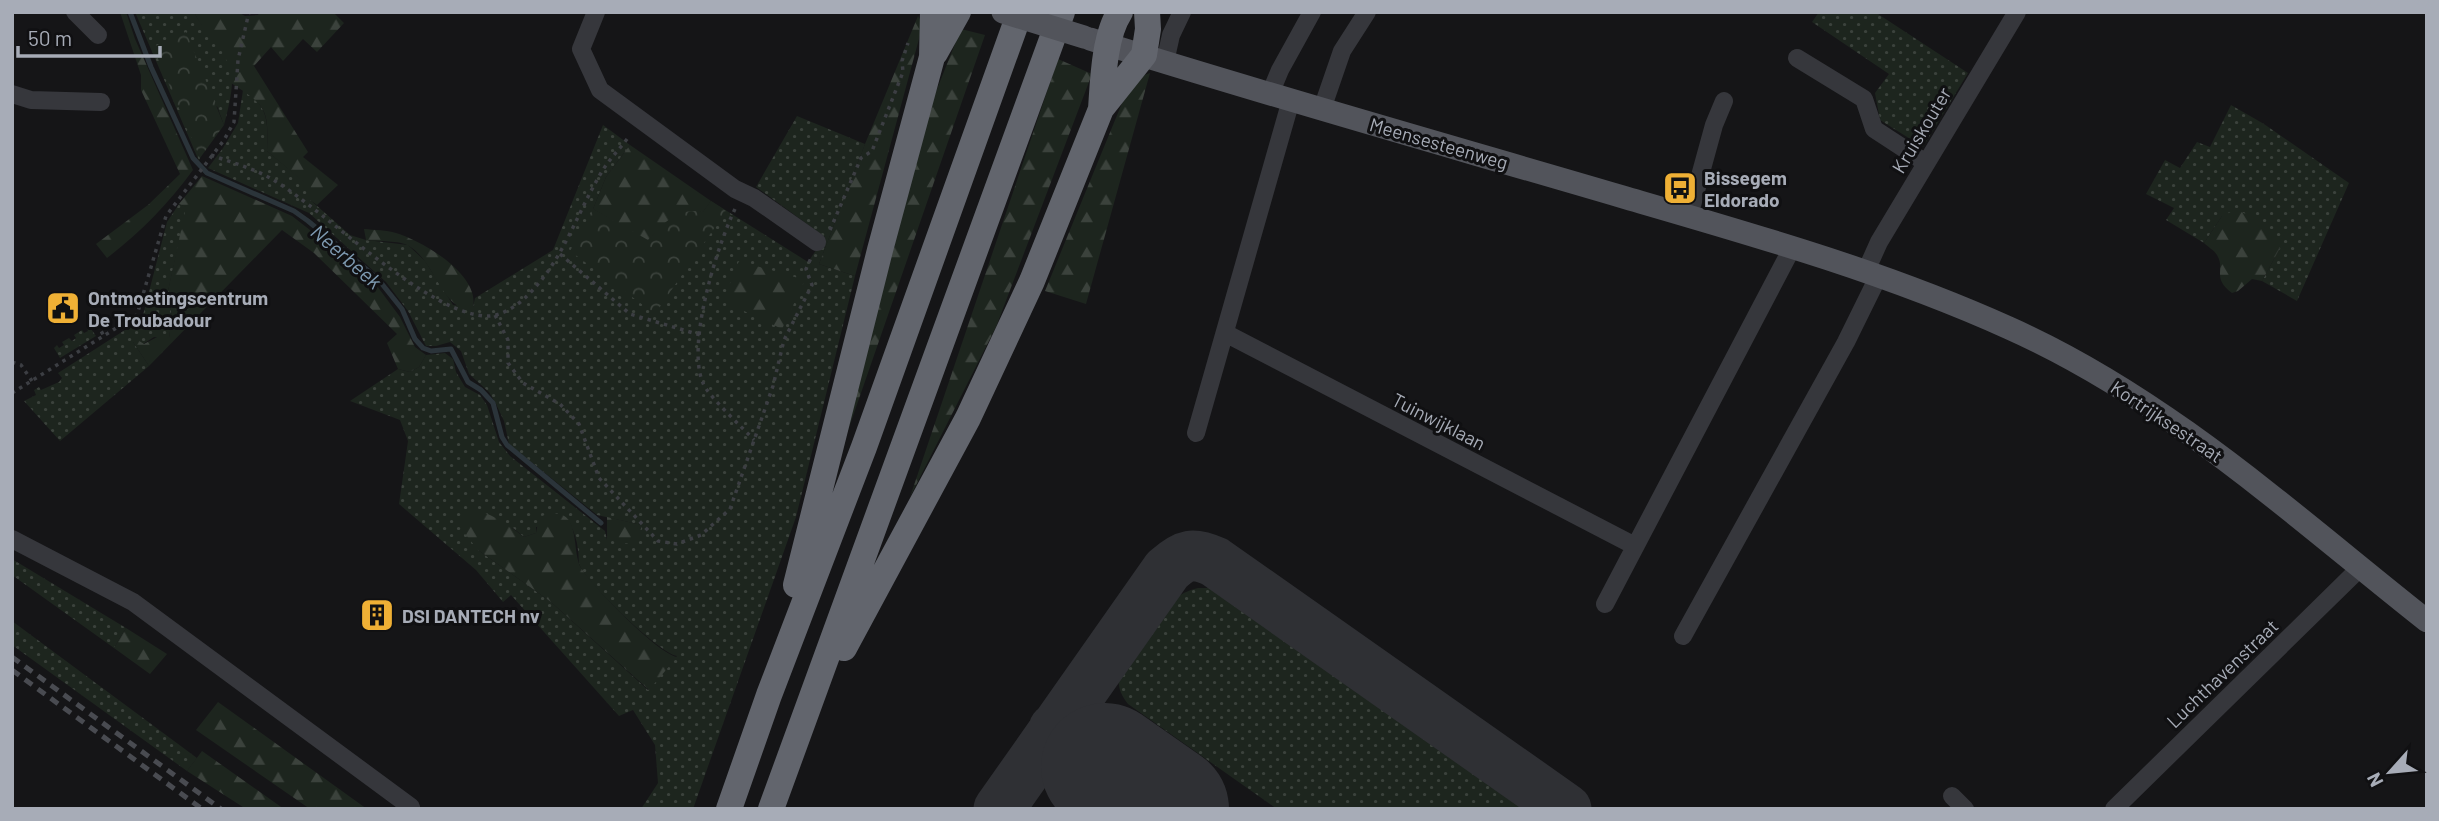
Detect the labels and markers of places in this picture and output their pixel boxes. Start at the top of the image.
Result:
place label: Bissegem Eldorado [1704,166,1787,211]
bus stop icon: Bissegem Eldorado [1661,169,1699,207]
place label: Ontmoetingscentrum De Troubadour [88,286,268,331]
public building icon: Ontmoetingscentrum De Troubadour [44,289,82,327]
building icon: DSI DANTECH nv [358,596,396,634]
place label: DSI DANTECH nv [402,604,540,627]

